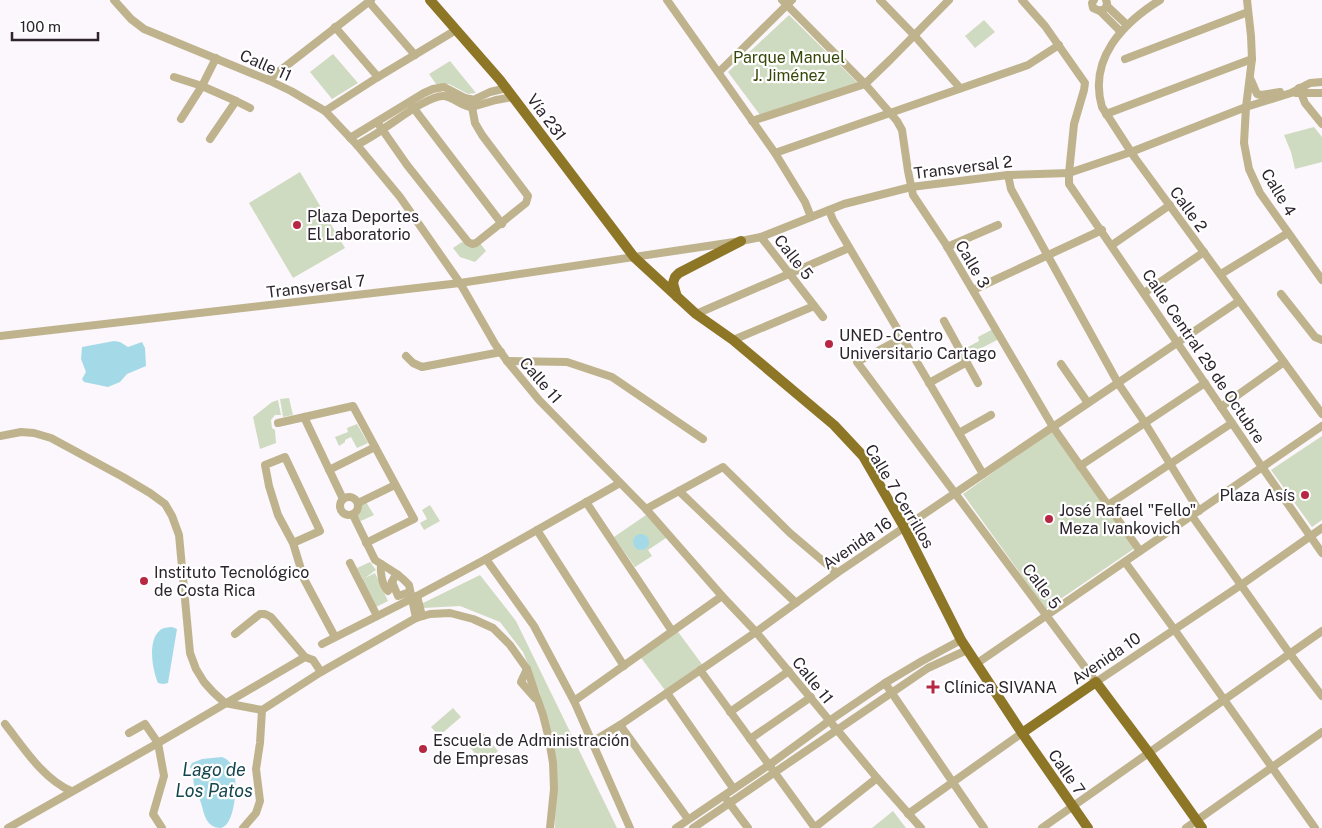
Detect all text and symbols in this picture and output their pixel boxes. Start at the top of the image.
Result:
scale bar [12,10,99,42]
text: 100 m [20,18,61,35]
street label: Calle 11 [237,46,295,85]
park label: Parque Manuel J. Jiménez [733,48,845,85]
street label: Vía 231 [523,90,570,144]
street label: Transversal 2 [913,152,1014,183]
street label: Calle 4 [1257,165,1300,219]
street label: Calle 2 [1166,183,1211,236]
place label: Plaza Deportes El Laboratorio [307,207,419,244]
marker: Plaza Deportes El Laboratorio [291,219,303,231]
street label: Calle 5 [770,231,817,284]
street label: Calle 3 [951,237,994,291]
street label: Calle Central 29 de Octubre [1138,265,1269,447]
street label: Transversal 7 [266,271,367,302]
place label: UNED - Centro Universitario Cartago [839,326,996,363]
marker: UNED - Centro Universitario Cartago [823,338,835,350]
street label: Calle 11 [516,353,566,407]
street label: Calle 7 Cerrillos [861,441,938,552]
place label: Plaza Asís [1220,486,1295,505]
marker: Plaza Asís [1299,489,1311,501]
place label: José Rafael "Fello" Meza Ivankovich [1059,501,1196,538]
street label: Avenida 16 [819,513,896,573]
marker: José Rafael "Fello" Meza Ivankovich [1043,513,1055,525]
street label: Calle 5 [1018,560,1065,613]
place label: Instituto Tecnológico de Costa Rica [154,563,309,600]
marker: Instituto Tecnológico de Costa Rica [138,575,150,587]
street label: Avenida 10 [1068,628,1145,688]
street label: Calle 11 [788,653,837,708]
place label: Clínica SIVANA [944,678,1057,697]
marker: Clínica SIVANA [926,680,940,694]
place label: Escuela de Administración de Empresas [433,731,629,768]
marker: Escuela de Administración de Empresas [417,743,429,755]
street label: Calle 7 [1044,746,1089,799]
water label: Lago de Los Patos [175,759,253,801]

